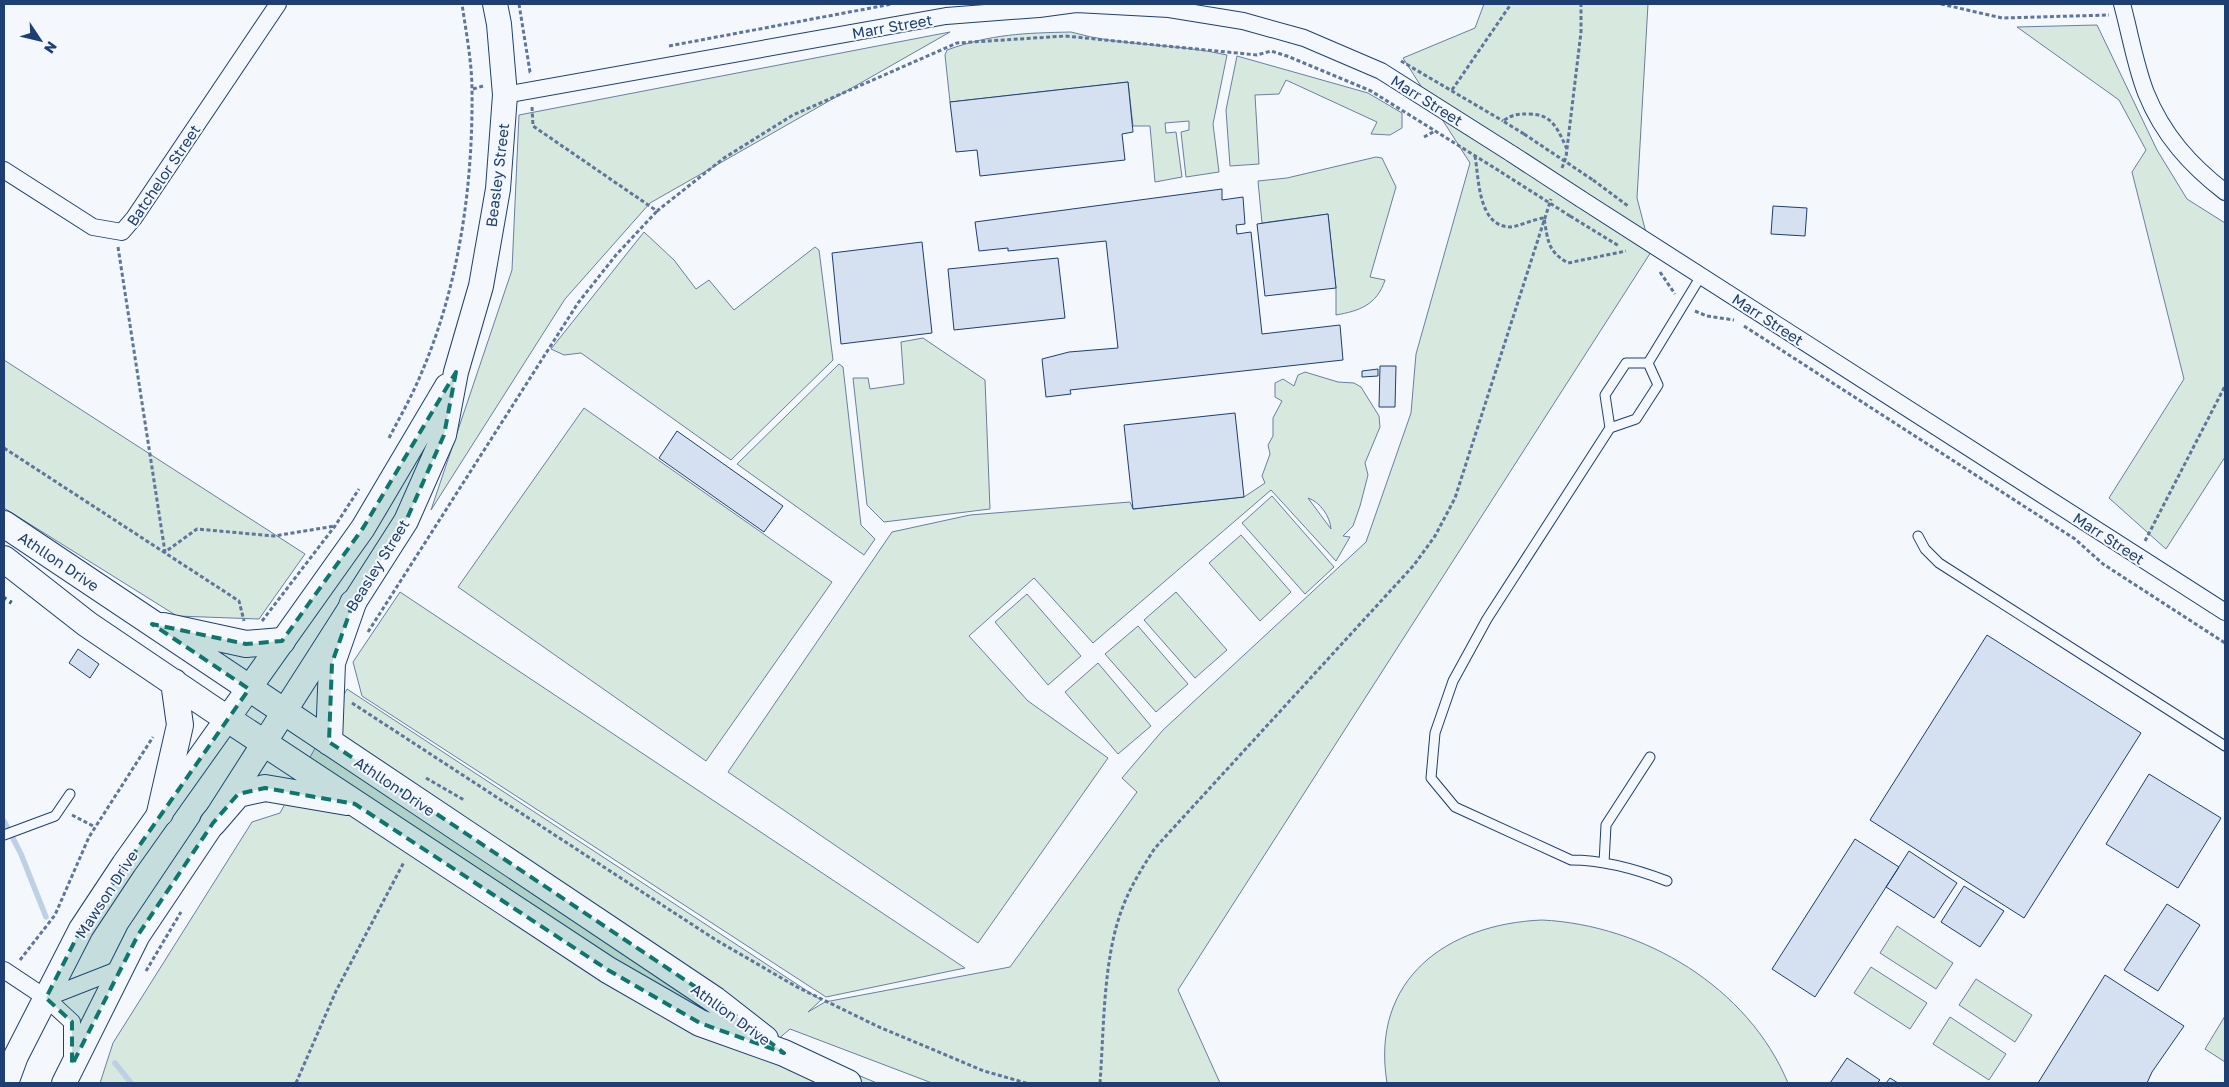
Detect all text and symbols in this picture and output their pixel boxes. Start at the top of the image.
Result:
street label: Marr Street [850,10,934,42]
north arrow [15,15,65,65]
text: N [41,39,61,57]
street label: Marr Street [1388,71,1466,129]
street label: Batchelor Street [123,121,203,229]
street label: Beasley Street [482,122,512,228]
street label: Marr Street [1729,289,1807,349]
street label: Marr Street [2070,508,2148,568]
street label: Beasley Street [342,516,412,614]
street label: Athllon Drive [15,527,103,595]
street label: Athllon Drive [351,752,439,820]
street label: Mawson Drive [71,847,141,941]
street label: Athllon Drive [688,979,774,1049]

